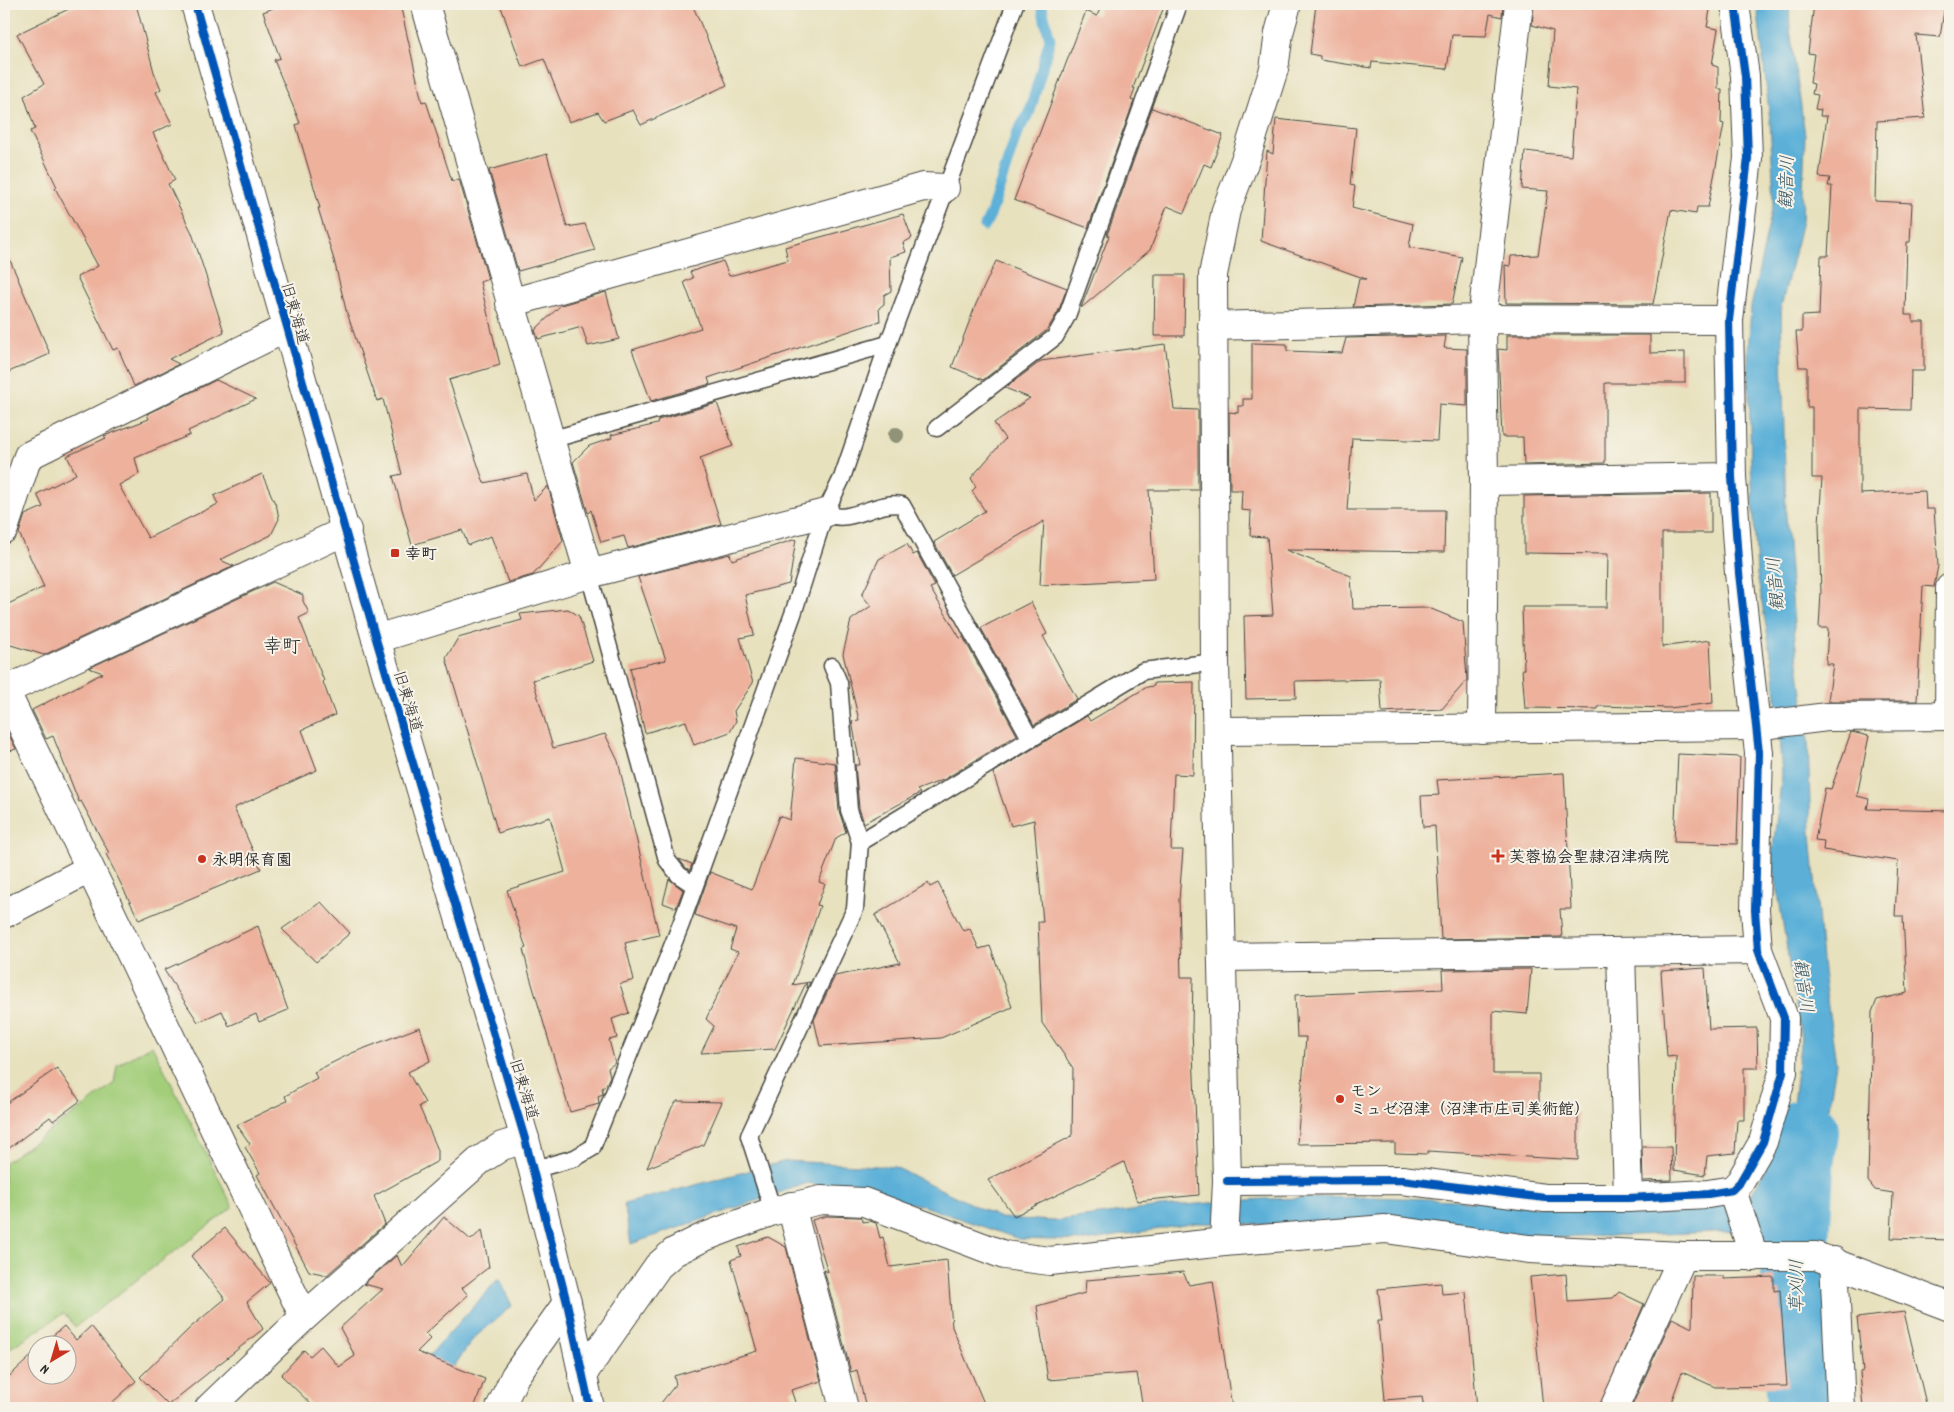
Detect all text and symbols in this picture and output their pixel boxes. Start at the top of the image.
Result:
water label: 観音川 [1775,155,1802,210]
street label: 旧東海道 [274,280,313,348]
place label: 幸町 [405,544,437,567]
marker: 幸町 [389,547,401,559]
water label: 観音川 [1763,556,1792,612]
district label: 幸町 [263,635,301,662]
street label: 旧東海道 [386,668,427,736]
place label: 芙蓉協会聖隷沼津病院 [1509,847,1669,870]
marker: 芙蓉協会聖隷沼津病院 [1491,849,1505,863]
place label: 永明保育園 [212,850,292,873]
marker: 永明保育園 [196,853,208,865]
water label: 観音川 [1785,958,1818,1015]
street label: 旧東海道 [502,1056,543,1124]
place label: モン ミュゼ沼津（沼津市庄司美術館） [1350,1081,1590,1122]
marker: モン ミュゼ沼津（沼津市庄司美術館） [1334,1093,1346,1105]
water label: 草刈川 [1786,1259,1811,1313]
north arrow [28,1334,78,1384]
text: N [36,1359,54,1379]

